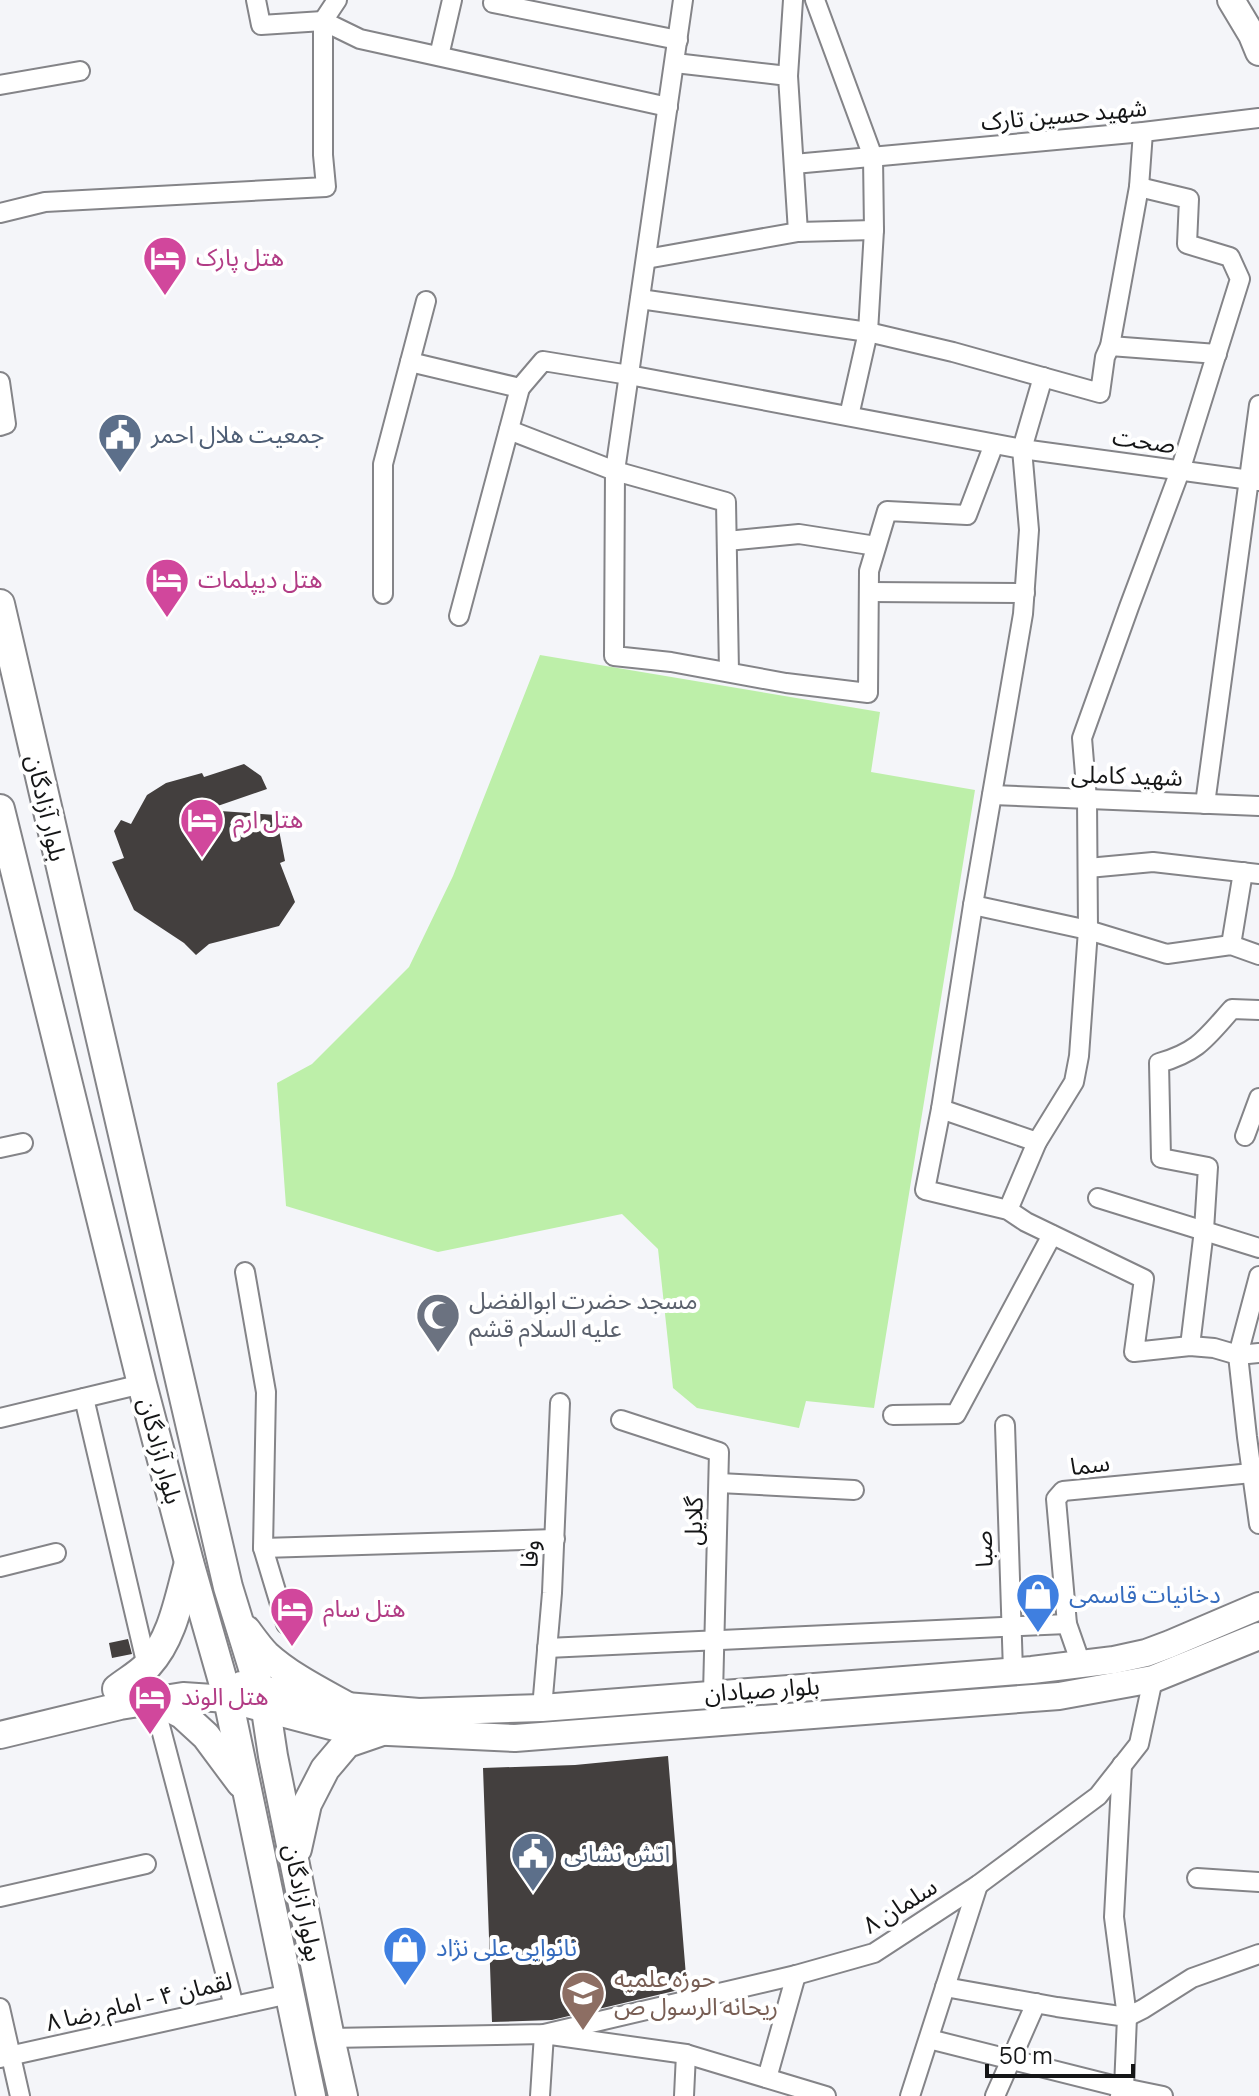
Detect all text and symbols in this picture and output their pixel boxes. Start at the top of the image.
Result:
street label: شهید حسین تارک [980,90,1148,137]
hotel icon: هتل پارک [141,234,189,297]
place label: هتل پارک [196,240,284,273]
public building icon: جمعیت هلال احمر [96,411,144,474]
place label: جمعیت هلال احمر [150,417,324,450]
street label: صحت [1111,419,1178,460]
hotel icon: هتل دیپلمات [143,556,191,619]
place label: هتل دیپلمات [198,562,323,595]
street label: بلوار آزادگان [19,751,76,864]
street label: شهید کاملی [1071,756,1184,793]
hotel icon: هتل ارم [178,796,226,859]
place label: هتل ارم [233,802,303,838]
place label: مسجد حضرت ابوالفضل علیه السلام قشم [469,1283,698,1347]
mosque icon: مسجد حضرت ابوالفضل علیه السلام قشم [414,1291,462,1354]
street label: بلوار آزادگان [131,1394,191,1507]
street label: سما [1068,1445,1112,1482]
street label: گلایل [675,1495,710,1546]
street label: صبا [965,1530,1000,1568]
street label: وفا [511,1539,546,1569]
shop icon: دخانیات قاسمی [1014,1571,1062,1634]
place label: دخانیات قاسمی [1069,1577,1221,1610]
hotel icon: هتل سام [268,1585,316,1648]
place label: هتل سام [323,1591,405,1627]
street label: بلوار صیادان [703,1668,821,1709]
hotel icon: هتل الوند [126,1673,174,1736]
place label: هتل الوند [181,1679,269,1712]
public building icon: اتش نشانى [509,1830,557,1893]
place label: اتش نشانى [564,1836,670,1869]
street label: بولوار آزادگان [277,1841,332,1964]
street label: سلمان ۸ [856,1869,943,1940]
shop icon: نانوایی علی نژاد [381,1924,429,1987]
place label: نانوایی علی نژاد [436,1930,577,1963]
place label: حوزه علمیه ریحانه الرسول ص [614,1961,778,2022]
street label: لقمان ۴ - امام رضا ۸ [42,1963,236,2041]
school or university icon: حوزه علمیه ریحانه الرسول ص [559,1969,607,2032]
scale bar [987,2028,1133,2078]
text: 50 m [999,2038,1053,2071]

